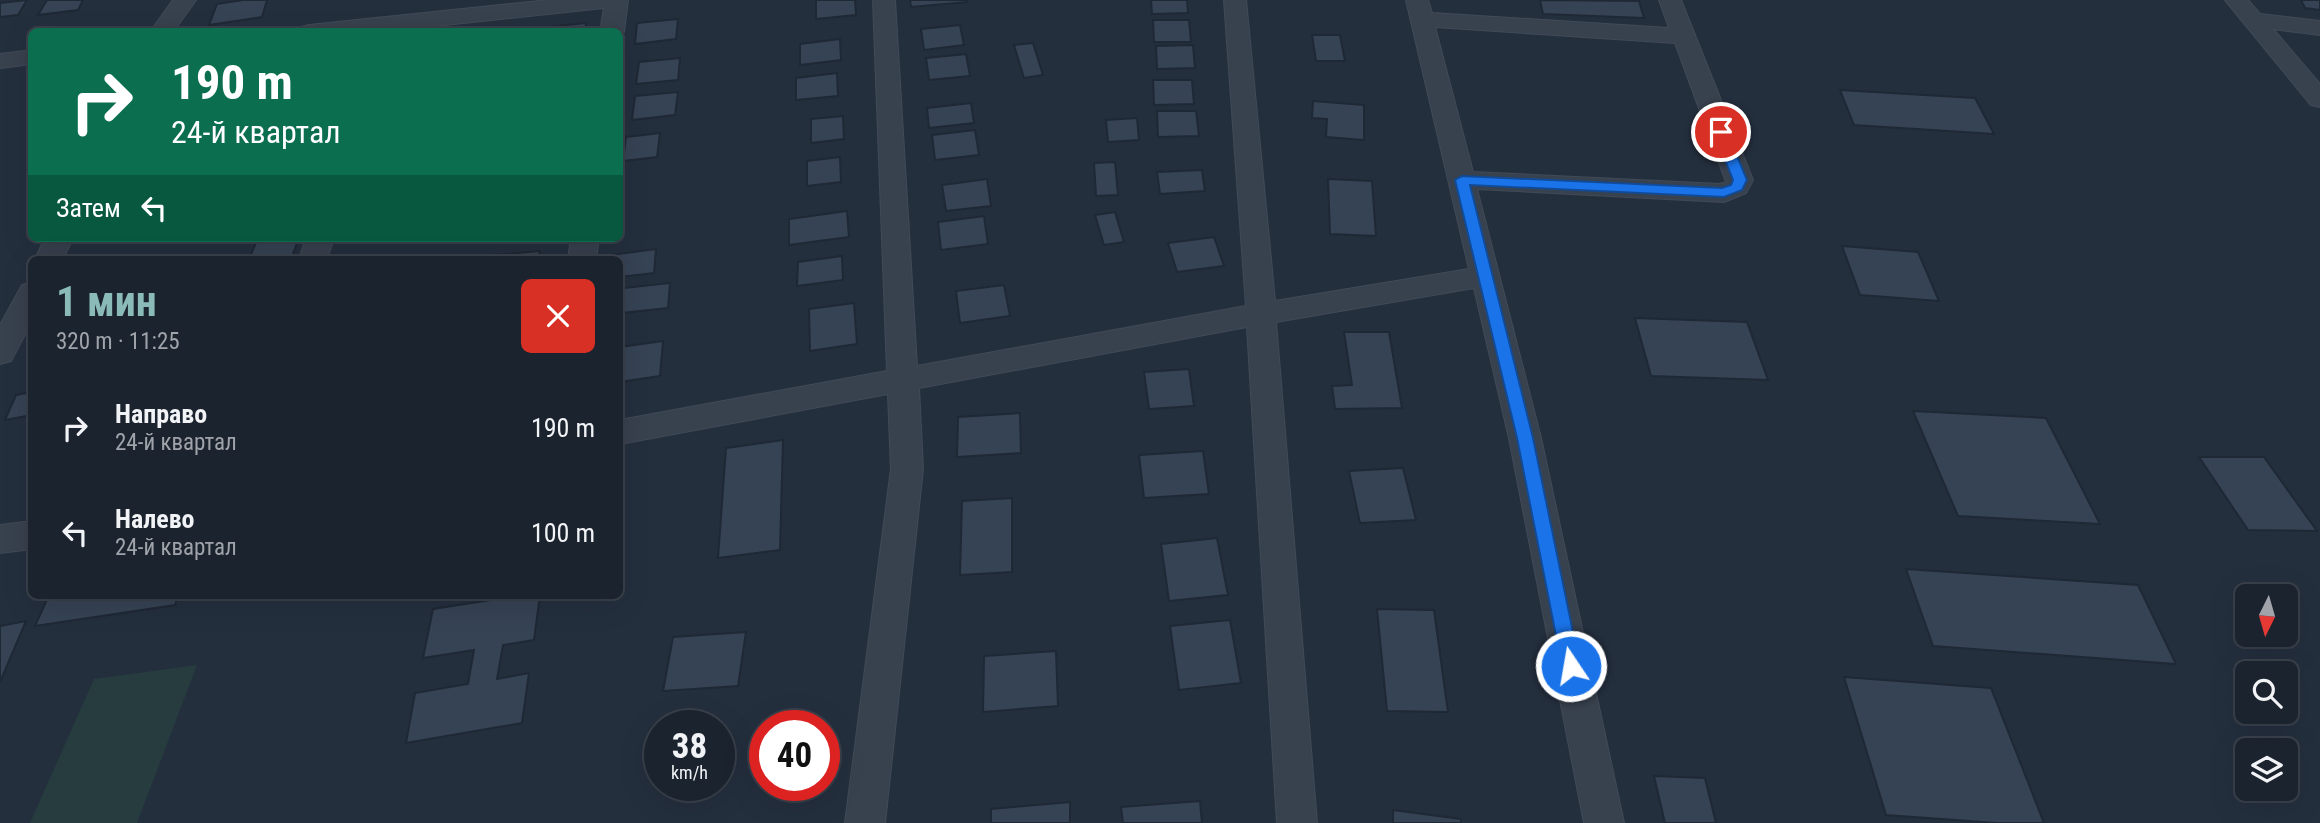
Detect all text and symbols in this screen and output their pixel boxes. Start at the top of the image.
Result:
text: 190 m [171,54,293,111]
icon: right [56,56,147,147]
pin [1691,102,1751,162]
text: 24-й квартал [171,113,341,151]
icon: arrive [1702,113,1740,151]
icon: left [135,189,173,227]
text: Затем [56,193,121,223]
text: 1 мин [56,277,157,326]
button: close [521,279,595,353]
text: 320 m · 11:25 [56,328,180,355]
text: Направо [115,399,207,429]
icon: right [56,409,94,447]
text: 190 m [531,413,595,443]
text: 24-й квартал [115,429,237,456]
text: Налево [115,504,195,534]
icon: left [56,514,94,552]
text: 100 m [531,518,595,548]
text: 24-й квартал [115,534,237,561]
north arrow [2235,584,2298,648]
map controls [2235,584,2298,801]
position arrow [1534,629,1608,703]
button: search [2235,661,2298,724]
speed limit sign: 40 [749,710,840,801]
text: 38 [672,726,707,767]
button: layers [2235,738,2298,801]
text: km/h [671,762,708,783]

